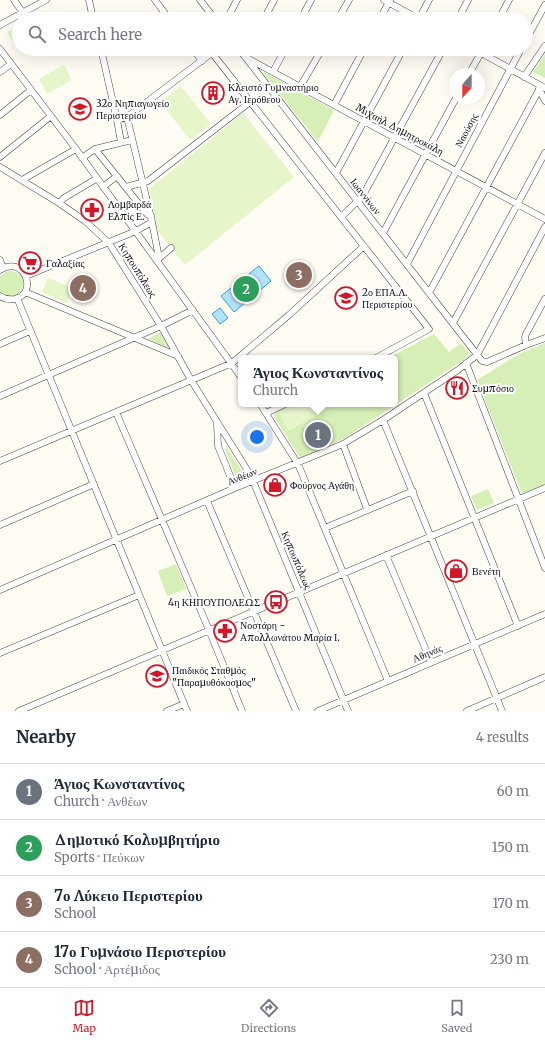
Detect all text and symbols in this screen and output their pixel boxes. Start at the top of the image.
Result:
search box [12,12,533,56]
icon: search [26,23,48,45]
text: Search here [58,25,142,44]
north arrow [449,68,485,104]
building icon: Κλειστό Γυμναστήριο Αγ. Ιερόθεου [200,80,226,106]
place label: Κλειστό Γυμναστήριο Αγ. Ιερόθεου [228,81,319,106]
school or university icon: 32ο Νηπιαγωγείο Περιστερίου [67,96,93,122]
place label: 32ο Νηπιαγωγείο Περιστερίου [96,97,169,122]
street label: Μιχαήλ Δημητροκάλη [354,101,446,158]
street label: Ναούσης [452,111,481,150]
street label: Ιωαννίνων [347,176,384,217]
pharmacy icon: Λομβαρδά Ελπίς Ε. [79,197,105,223]
place label: Λομβαρδά Ελπίς Ε. [107,198,152,223]
street label: Κηπουπόλεως [116,241,160,300]
supermarket icon: Γαλαξίας [17,250,43,276]
place label: Γαλαξίας [46,257,84,270]
pin: 3 [286,260,312,290]
pin: 4 [70,273,96,303]
pin: 2 [233,274,259,304]
school or university icon: 2ο ΕΠΑ.Λ. Περιστερίου [333,285,359,311]
place label: 2ο ΕΠΑ.Λ. Περιστερίου [362,286,412,311]
popup [238,355,398,407]
text: Άγιος Κωνσταντίνος [253,363,383,382]
restaurant icon: Συμπόσιο [444,375,470,401]
text: Church [253,382,298,399]
place label: Συμπόσιο [472,382,514,395]
pin: 1 [305,420,331,450]
your location [247,427,267,447]
street label: Ανθέων [225,464,259,488]
shop icon: Φούρνος Αγάθη [262,472,288,498]
place label: Φούρνος Αγάθη [290,479,354,492]
street label: Κηπουπόλεως [278,529,315,591]
shop icon: Βενέτη [443,558,469,584]
place label: Βενέτη [472,565,501,578]
bus stop icon: 4η ΚΗΠΟΥΠΟΛΕΩΣ [263,589,289,615]
place label: 4η ΚΗΠΟΥΠΟΛΕΩΣ [168,596,260,609]
pharmacy icon: Νοστάρη - Απολλωνάτου Μαρία Ι. [212,618,238,644]
place label: Νοστάρη - Απολλωνάτου Μαρία Ι. [240,619,340,644]
street label: Αθηνάς [410,641,444,665]
school or university icon: Παιδικός Σταθμός "Παραμυθόκοσμος" [144,663,170,689]
place label: Παιδικός Σταθμός "Παραμυθόκοσμος" [172,664,256,689]
text: Nearby [16,726,76,748]
text: 4 results [476,729,529,746]
text: Άγιος Κωνσταντίνος [54,774,184,793]
text: 1 [26,783,32,800]
text: 60 m [497,783,529,800]
text: Church · Ανθέων [54,793,147,810]
text: Δημοτικό Κολυμβητήριο [54,830,220,849]
text: 2 [25,839,33,856]
text: 150 m [492,839,529,856]
text: Sports · Πεύκων [54,849,145,866]
text: 7ο Λύκειο Περιστερίου [54,886,203,905]
text: 3 [25,895,33,912]
text: 170 m [492,895,529,912]
text: School [54,905,96,922]
text: 17ο Γυμνάσιο Περιστερίου [54,942,226,961]
text: 4 [25,951,33,968]
text: 230 m [490,951,529,968]
text: School · Αρτέμιδος [54,961,160,978]
tab: Map [73,997,96,1035]
tab: Directions [241,997,296,1035]
tab: Saved [441,997,472,1035]

